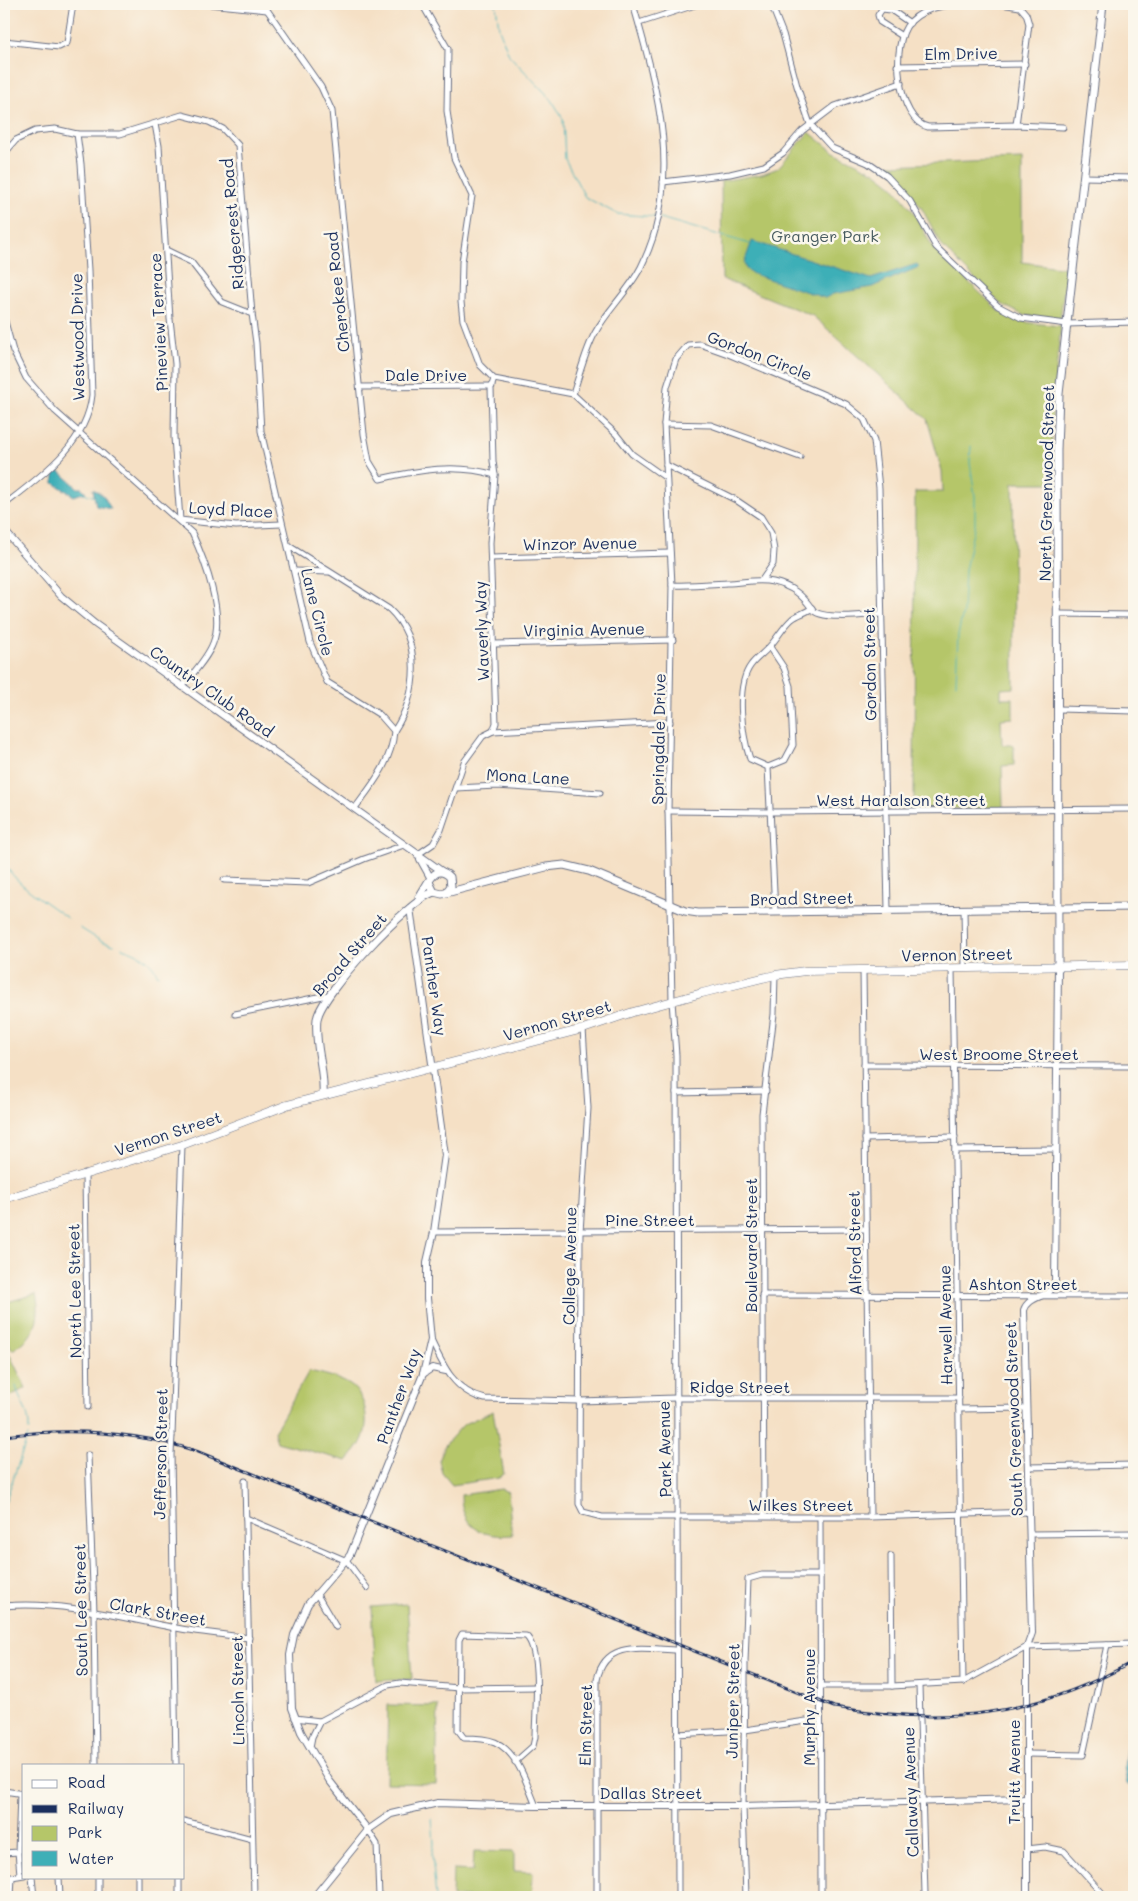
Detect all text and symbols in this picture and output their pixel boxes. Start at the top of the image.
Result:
street label: Elm Drive [924,42,998,64]
street label: Ridgecrest Road [216,158,248,290]
park label: Granger Park [771,225,879,246]
street label: Cherokee Road [320,231,354,353]
street label: Pineview Terrace [144,252,172,392]
street label: Westwood Drive [65,273,89,401]
street label: Gordon Circle [705,325,815,385]
street label: Dale Drive [385,364,467,385]
street label: North Greenwood Street [1034,384,1058,582]
street label: Loyd Place [188,496,274,522]
street label: Winzor Avenue [522,532,638,554]
street label: Lane Circle [297,566,339,658]
street label: Waverly Way [469,581,493,681]
street label: Gordon Street [858,607,880,721]
street label: Virginia Avenue [523,617,645,641]
street label: Country Club Road [146,640,278,742]
street label: Springdale Drive [646,673,670,805]
street label: Mona Lane [486,763,570,789]
street label: West Haralson Street [816,789,986,810]
street label: Broad Street [750,887,854,909]
street label: Broad Street [307,908,391,1000]
street label: Panther Way [418,935,452,1037]
street label: Vernon Street [901,943,1013,965]
street label: Vernon Street [501,995,613,1045]
street label: West Broome Street [919,1043,1079,1064]
street label: Vernon Street [112,1106,224,1160]
street label: Boulevard Street [740,1178,761,1312]
street label: Alford Street [843,1190,865,1296]
street label: College Avenue [557,1207,581,1325]
street label: Pine Street [605,1209,695,1230]
street label: North Lee Street [62,1223,86,1359]
street label: Harwell Avenue [933,1265,957,1385]
street label: Ashton Street [968,1273,1078,1294]
street label: South Greenwood Street [999,1321,1027,1517]
street label: Panther Way [371,1345,425,1447]
street label: Ridge Street [690,1376,790,1397]
street label: Jefferson Street [148,1388,172,1520]
street label: Park Avenue [653,1400,675,1498]
street label: Wilkes Street [748,1494,854,1515]
street label: South Lee Street [68,1543,92,1677]
street label: Clark Street [108,1592,208,1630]
street label: Lincoln Street [226,1635,248,1745]
street label: Juniper Street [720,1643,744,1759]
street label: Murphy Avenue [798,1648,819,1766]
street label: Elm Street [574,1684,596,1766]
street label: Truitt Avenue [1003,1719,1024,1825]
street label: Callaway Avenue [897,1726,923,1858]
legend [22,1764,185,1878]
text: Road [68,1772,105,1792]
street label: Dallas Street [600,1782,702,1803]
text: Railway [68,1798,124,1818]
text: Park [68,1822,102,1842]
text: Water [68,1848,114,1868]

